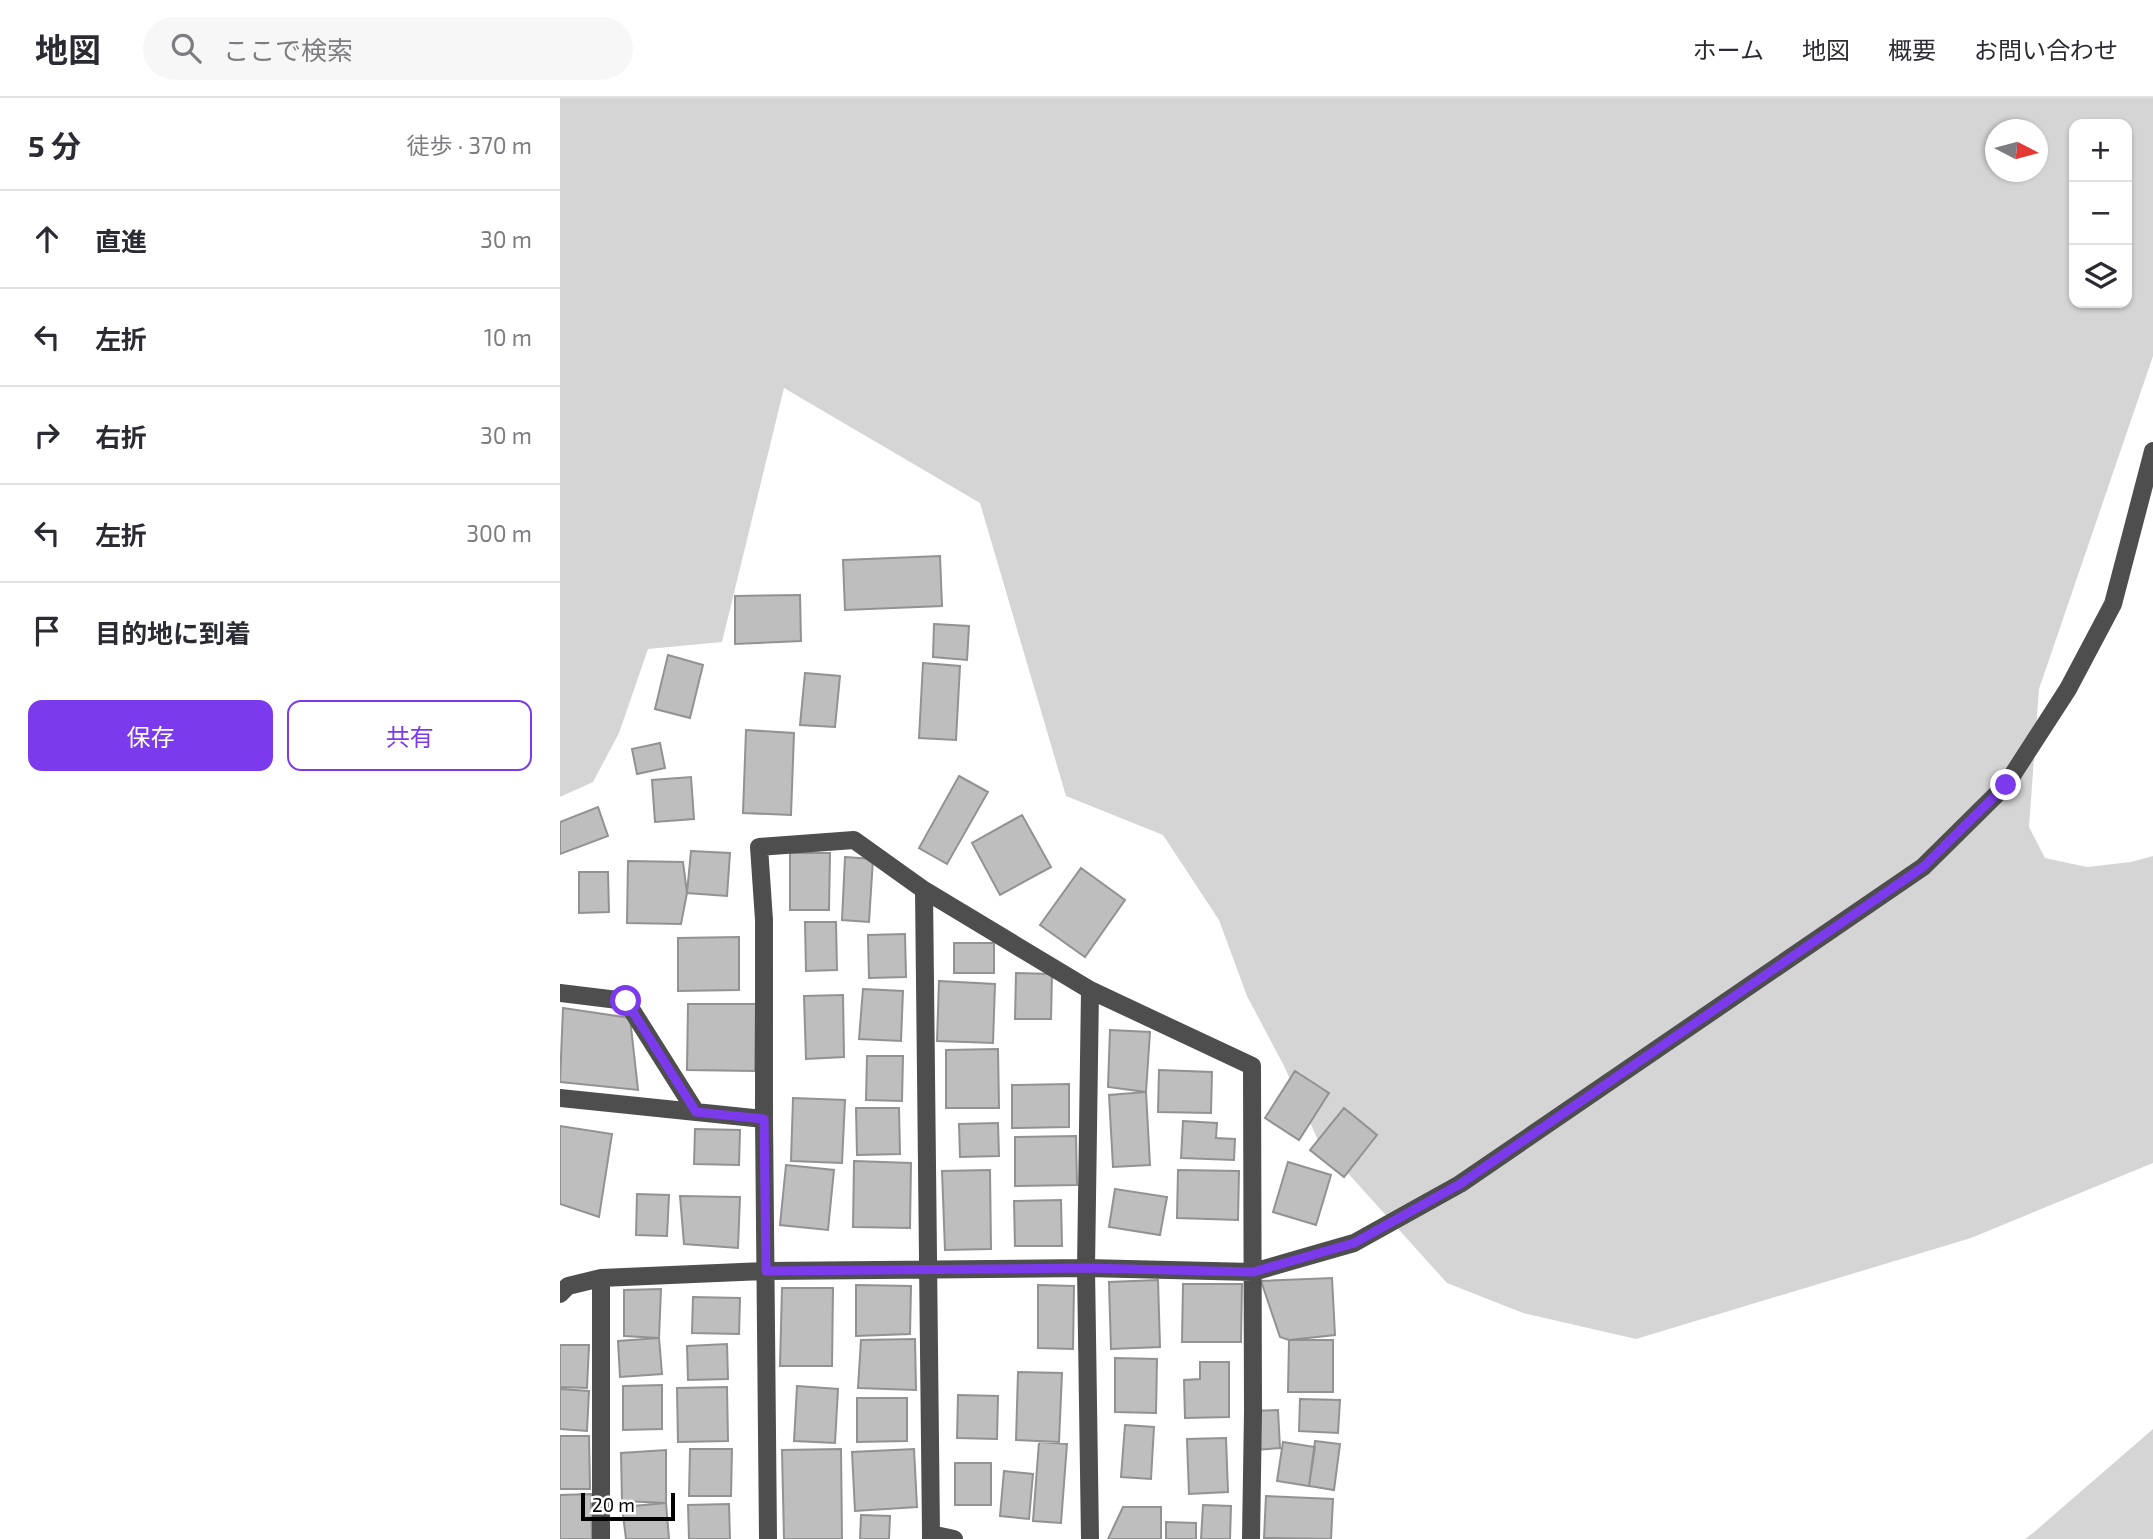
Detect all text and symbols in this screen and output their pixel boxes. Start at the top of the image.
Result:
search box [143,17,633,80]
text: 地図 [35,29,101,69]
icon: search [167,29,205,67]
text: ここで検索 [223,34,353,65]
text: ホーム [1693,35,1764,64]
text: 地図 [1802,35,1850,64]
text: 概要 [1888,35,1936,64]
text: お問い合わせ [1974,35,2118,64]
north arrow [1985,119,2048,182]
map controls [2069,119,2132,308]
button: + [2069,119,2132,182]
text: 5 分 [28,127,81,163]
text: 徒歩 · 370 m [407,131,532,159]
button: − [2069,182,2132,245]
icon: ahead [28,220,66,258]
text: 直進 [95,225,147,256]
text: 30 m [480,225,532,253]
button: layers [2069,245,2132,308]
icon: left [28,318,66,356]
text: 左折 [95,323,147,354]
text: 10 m [484,323,532,351]
icon: right [28,416,66,454]
text: 右折 [95,421,147,452]
text: 30 m [480,421,532,449]
icon: left [28,514,66,552]
text: 左折 [95,519,147,550]
text: 300 m [466,519,532,547]
icon: arrive [28,612,66,650]
text: 目的地に到着 [95,617,251,648]
button: 保存 [28,700,273,771]
button: 共有 [287,700,532,771]
route end [1990,769,2021,800]
route start [610,985,641,1016]
scale bar [581,1490,676,1522]
text: 20 m [592,1493,635,1516]

